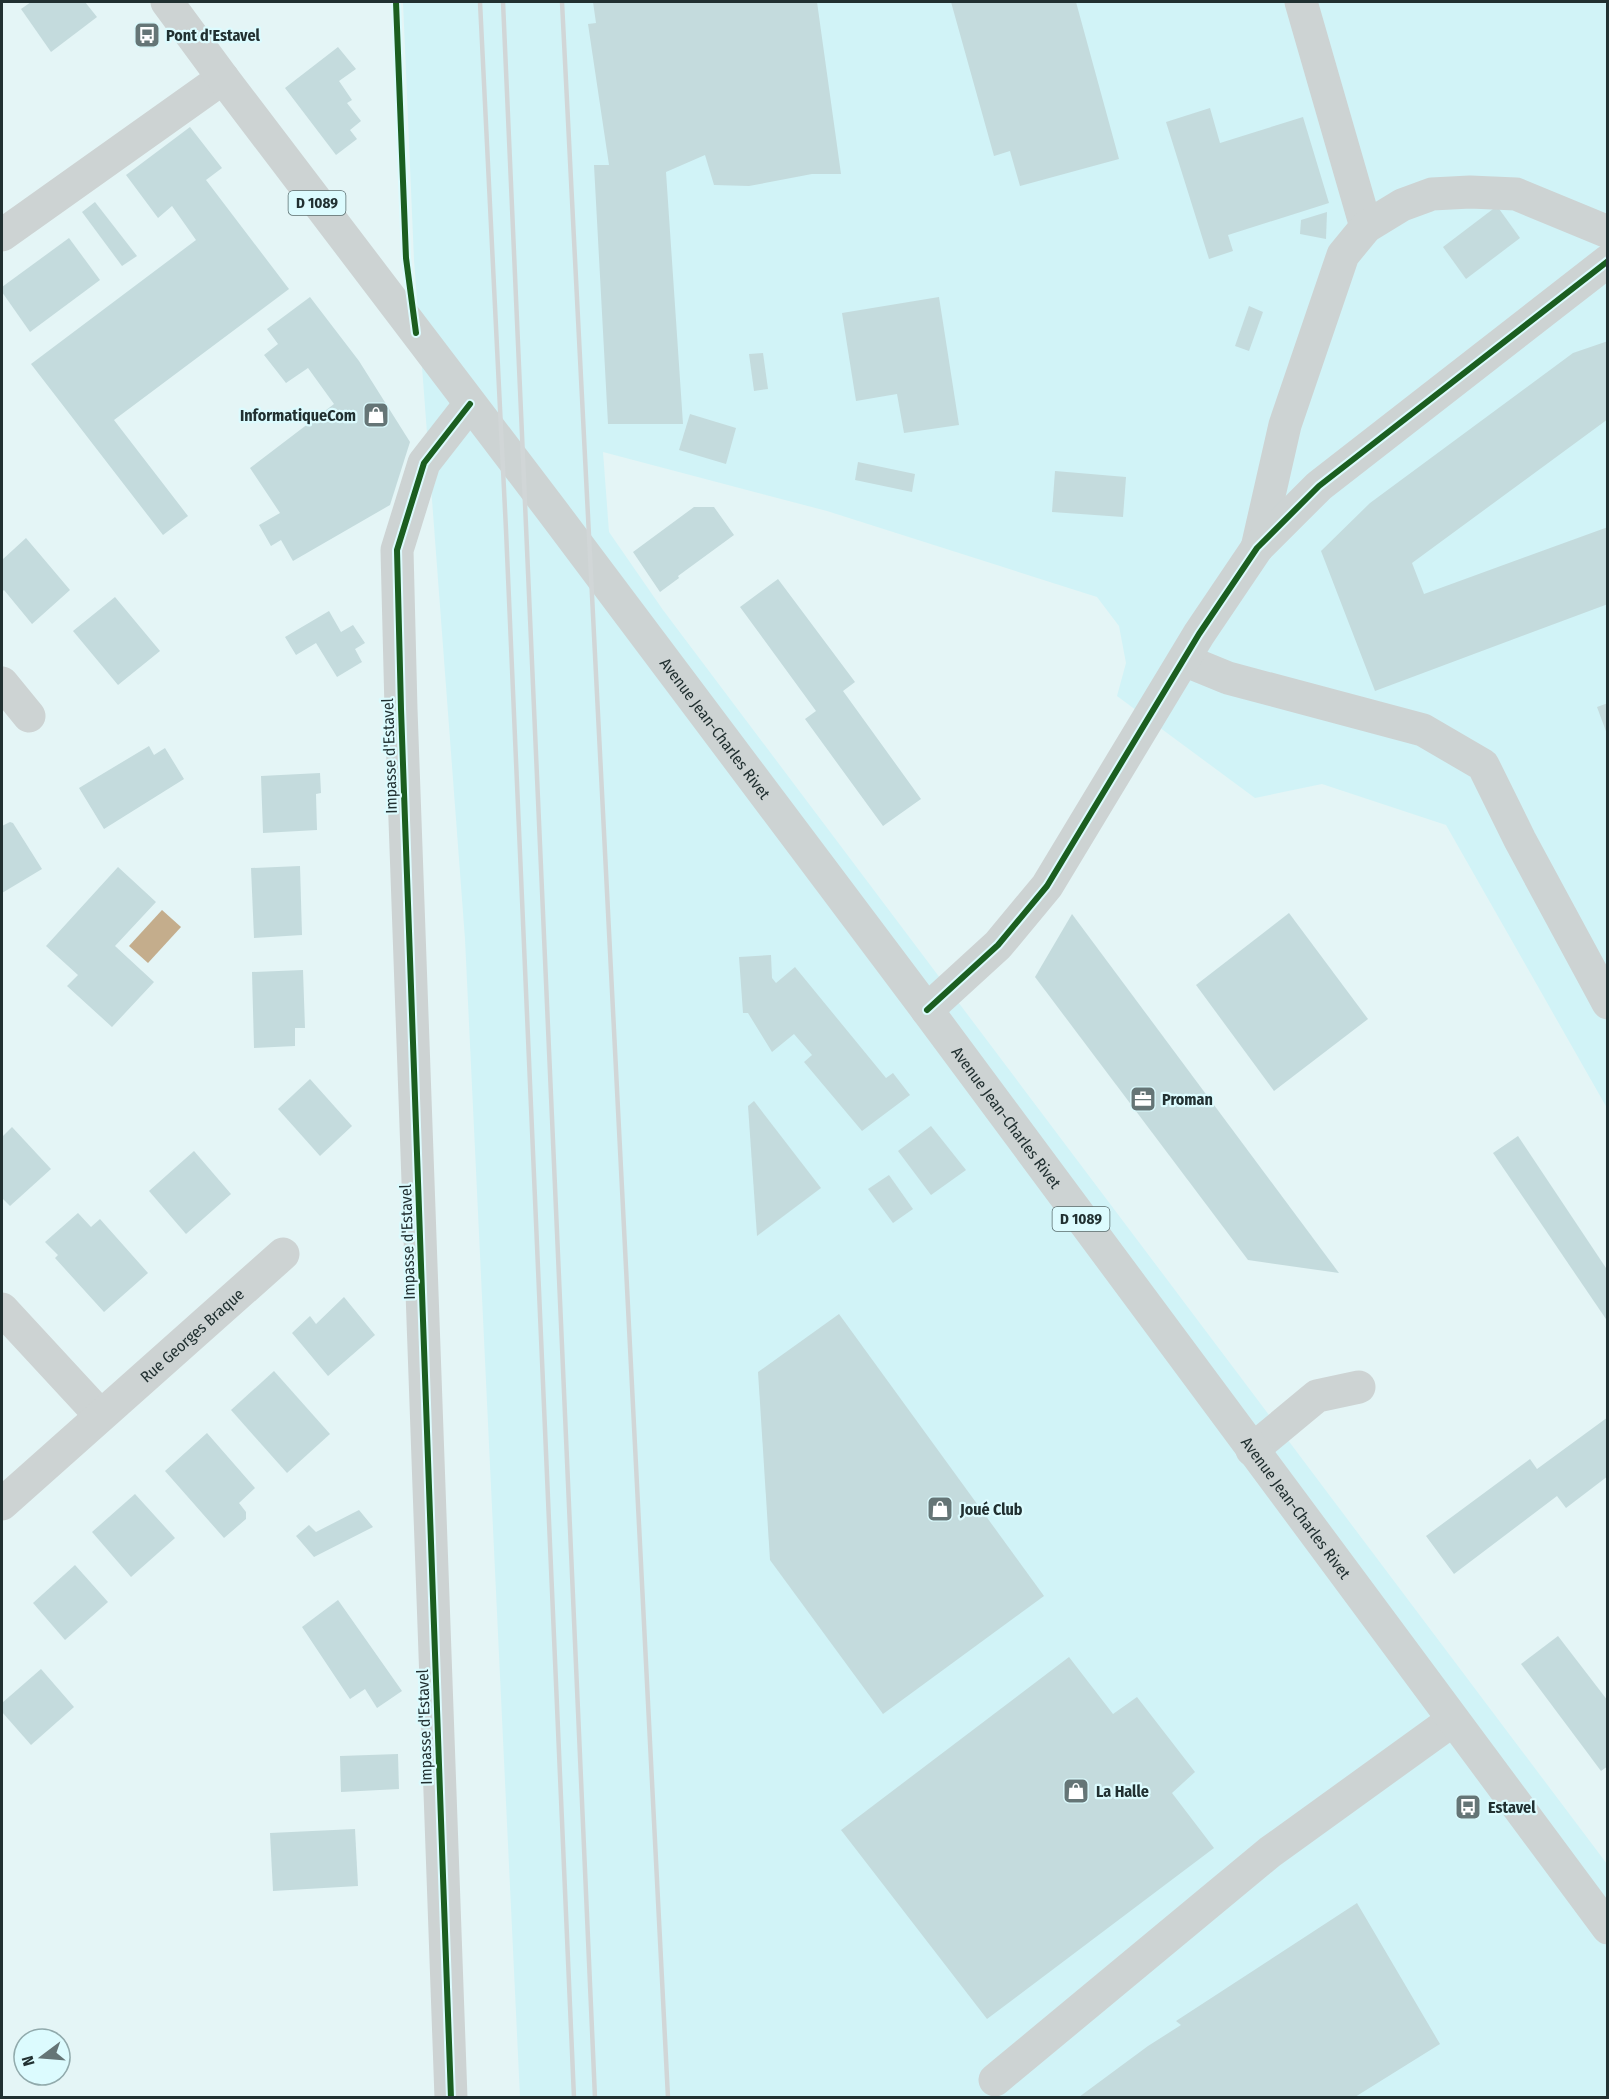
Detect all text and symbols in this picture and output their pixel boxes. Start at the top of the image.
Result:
bus stop icon: Pont d'Estavel [132,20,162,50]
place label: Pont d'Estavel [166,26,261,45]
road number: D 1089 [288,191,346,215]
shop icon: InformatiqueCom [361,400,391,430]
place label: InformatiqueCom [240,406,356,425]
street label: Avenue Jean-Charles Rivet [656,654,775,803]
street label: Impasse d'Estavel [378,698,401,814]
street label: Avenue Jean-Charles Rivet [947,1043,1065,1193]
office icon: Proman [1128,1084,1158,1114]
place label: Proman [1162,1090,1213,1109]
street label: Impasse d'Estavel [396,1184,419,1300]
road number: D 1089 [1052,1207,1110,1231]
street label: Rue Georges Braque [136,1285,248,1387]
street label: Avenue Jean-Charles Rivet [1237,1433,1355,1583]
shop icon: Joué Club [925,1494,955,1524]
place label: Joué Club [959,1500,1023,1519]
street label: Impasse d'Estavel [413,1669,436,1785]
shop icon: La Halle [1061,1776,1091,1806]
place label: La Halle [1096,1782,1149,1801]
bus stop icon: Estavel [1453,1792,1483,1822]
place label: Estavel [1488,1798,1536,1817]
north arrow [12,2027,72,2087]
text: N [18,2054,39,2068]

